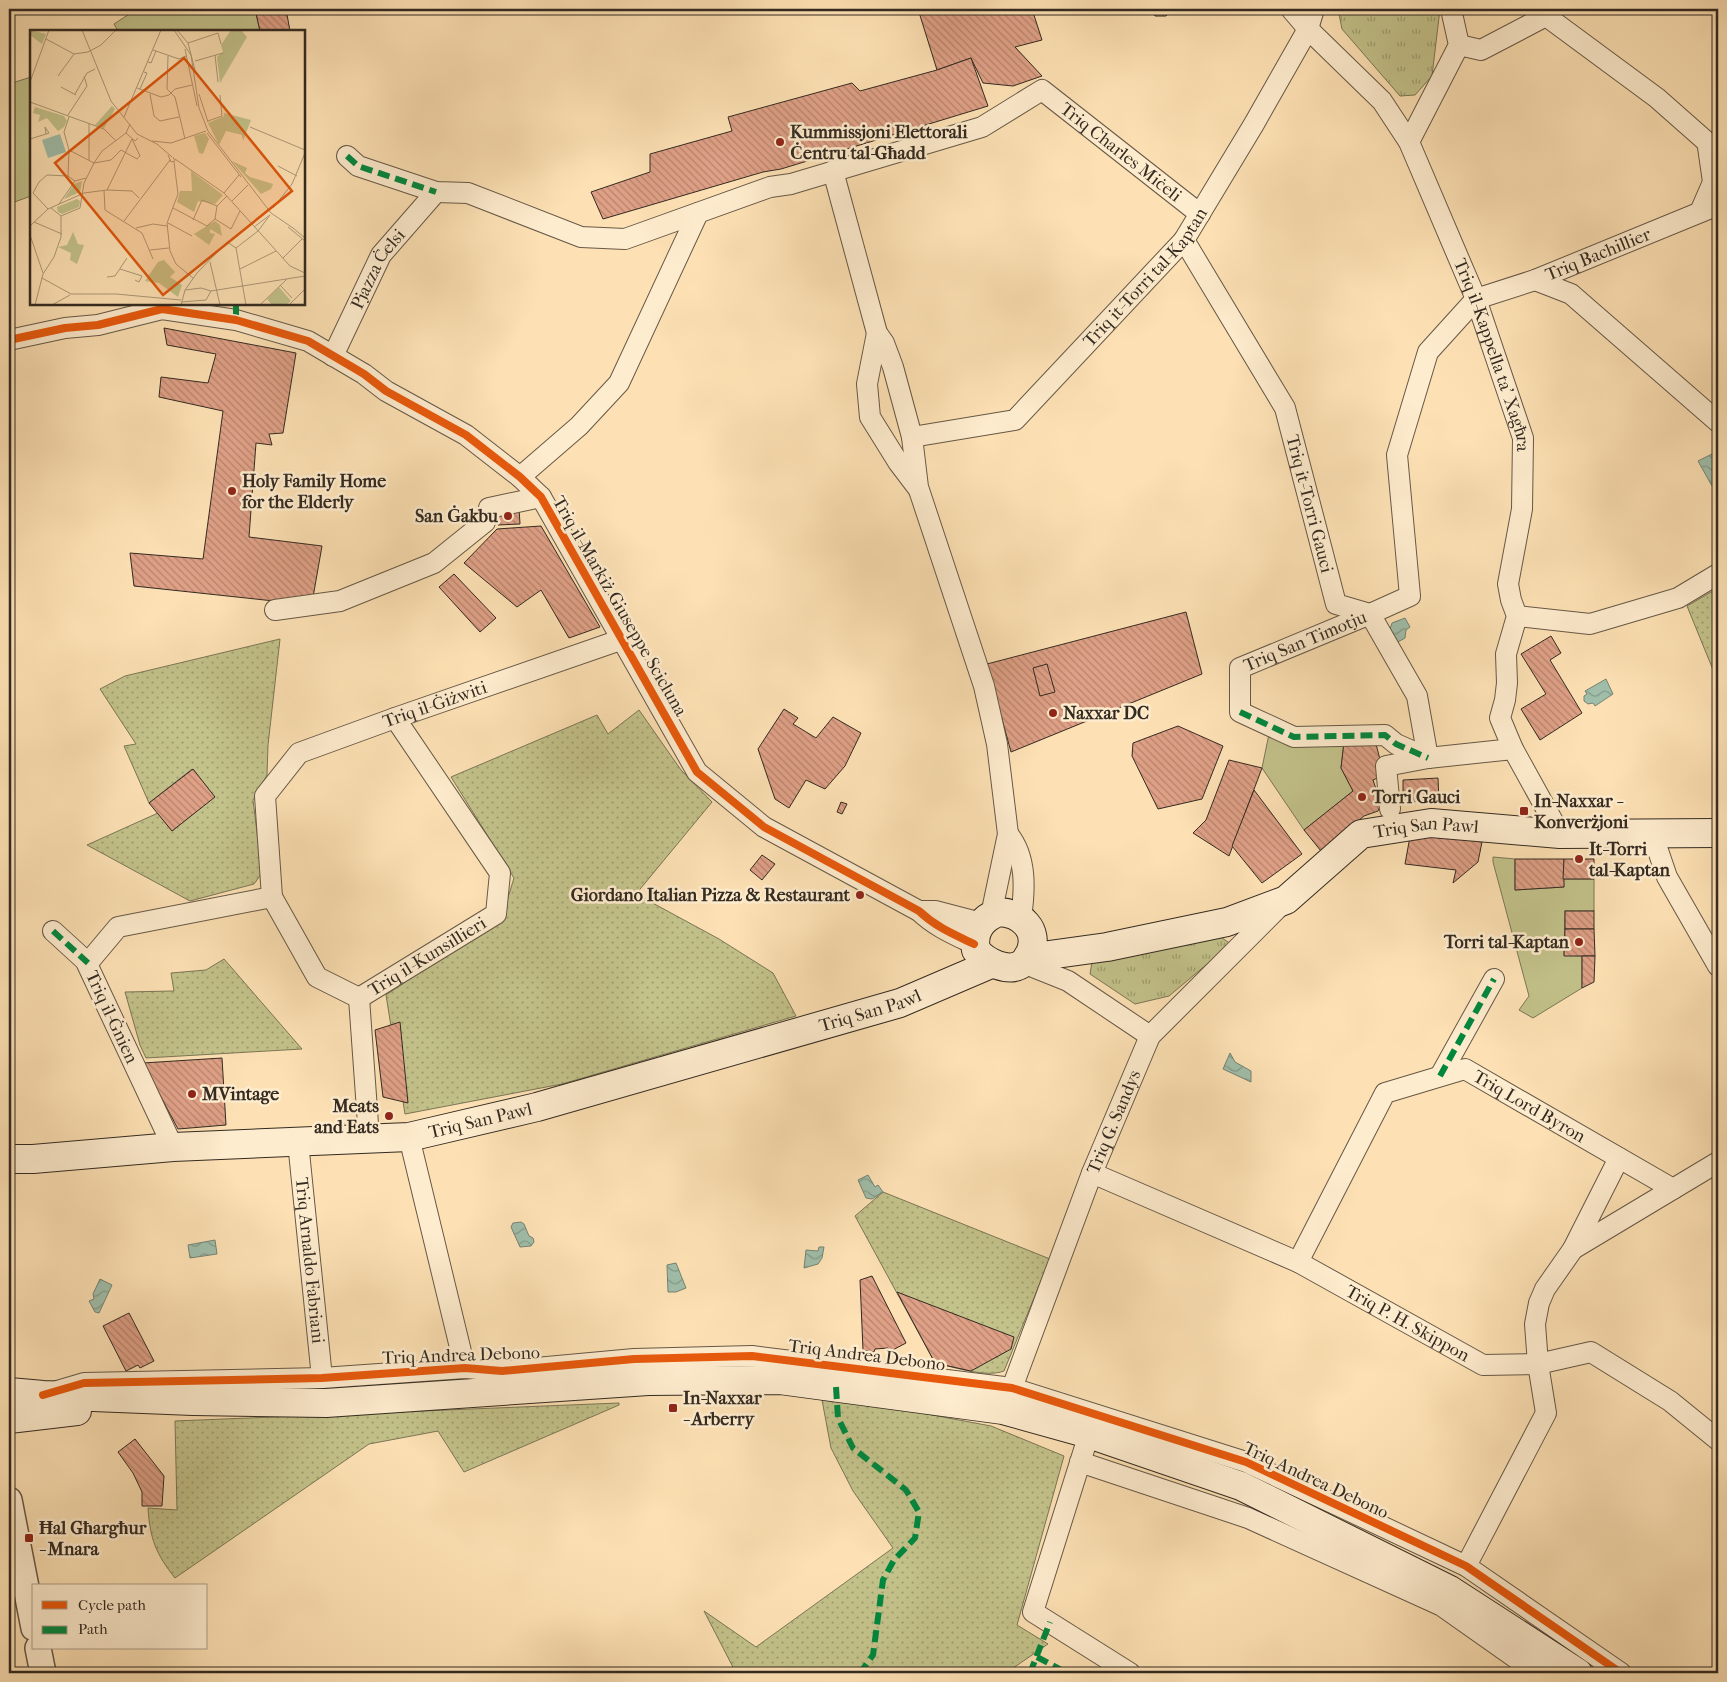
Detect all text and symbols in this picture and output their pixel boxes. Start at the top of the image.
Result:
inset map [30,30,305,305]
street label: Triq Charles Miċeli [1056,98,1186,207]
place label: Kummissjoni Elettorali Ċentru tal-Għadd [790,122,968,164]
marker: Kummissjoni Elettorali Ċentru tal-Għadd [774,136,786,148]
street label: Triq it-Torri tal-Kaptan [1079,204,1212,351]
street label: Triq Bachillier [1542,224,1654,286]
street label: Pjazza Ċelsi [347,225,410,313]
street label: Triq il-Kappella ta' Xagħra [1449,256,1533,453]
street label: Triq it-Torri Gauci [1281,433,1338,576]
place label: Holy Family Home for the Elderly [241,471,386,513]
marker: Holy Family Home for the Elderly [226,485,238,497]
street label: Triq il-Markiż Giuseppe Scicluna [548,492,692,721]
place label: San Ġakbu [415,505,499,527]
marker: San Ġakbu [502,510,514,522]
street label: Triq San Timotju [1241,607,1370,676]
street label: Triq il-Ġiżwiti [380,677,490,733]
place label: Naxxar DC [1063,703,1149,724]
marker: Naxxar DC [1047,707,1059,719]
place label: Torri Gauci [1371,787,1461,808]
marker: Torri Gauci [1356,791,1368,803]
place label: In-Naxxar - Konverżjoni [1534,791,1629,833]
marker: In-Naxxar - Konverżjoni [1518,805,1530,817]
street label: Triq San Pawl [1372,813,1480,843]
place label: It-Torri tal-Kaptan [1588,839,1671,881]
marker: It-Torri tal-Kaptan [1573,853,1585,865]
place label: Giordano Italian Pizza & Restaurant [571,885,851,906]
marker: Giordano Italian Pizza & Restaurant [854,889,866,901]
street label: Triq il-Kunsillieri [365,912,491,1001]
place label: Torri tal-Kaptan [1443,932,1570,953]
marker: Torri tal-Kaptan [1573,936,1585,948]
street label: Triq il-Ġnien [81,968,142,1067]
street label: Triq San Pawl [817,985,925,1037]
street label: Triq Lord Byron [1469,1066,1590,1148]
street label: Triq G. Sandys [1083,1067,1146,1177]
place label: MVintage [201,1084,279,1105]
marker: MVintage [186,1088,198,1100]
place label: Meats and Eats [314,1096,379,1138]
street label: Triq San Pawl [427,1098,534,1143]
marker: Meats and Eats [383,1110,395,1122]
street label: Triq Arnaldo Fabriani [291,1176,329,1345]
street label: Triq P. H. Skippon [1342,1281,1474,1367]
street label: Triq Andrea Debono [787,1335,947,1376]
street label: Triq Andrea Debono [382,1342,540,1369]
place label: In-Naxxar - Arberry [683,1388,762,1430]
marker: In-Naxxar - Arberry [667,1402,679,1414]
street label: Triq Andrea Debono [1240,1438,1392,1523]
place label: Ħal Għargħur - Mnara [39,1518,147,1560]
marker: Ħal Għargħur - Mnara [23,1532,35,1544]
legend [32,1584,208,1650]
text: Cycle path [78,1596,146,1614]
text: Path [78,1620,108,1638]

